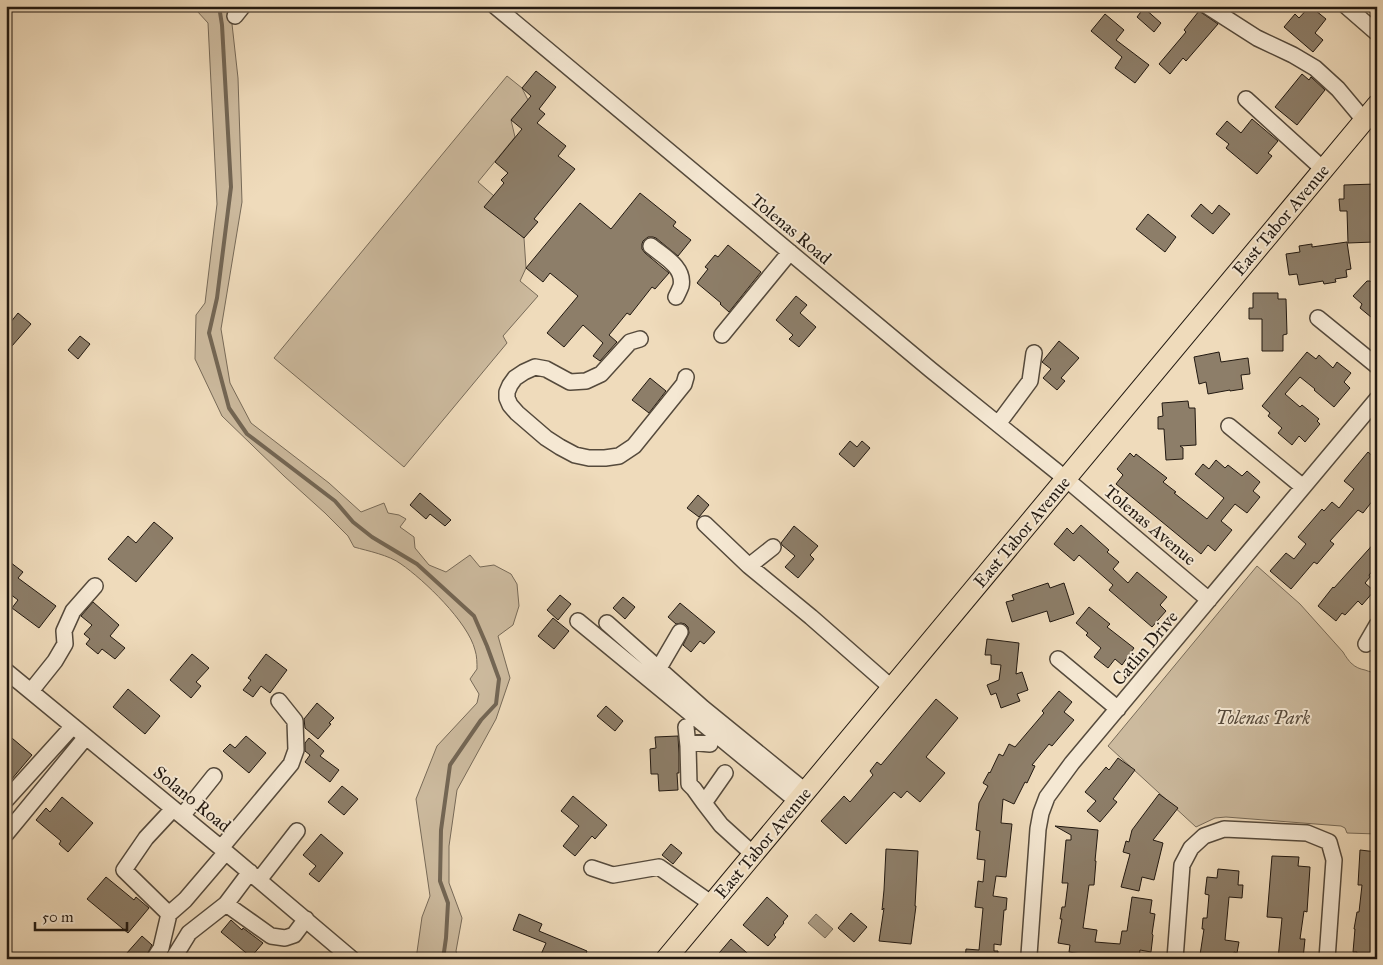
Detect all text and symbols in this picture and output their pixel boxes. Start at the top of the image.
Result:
street label: East Tabor Avenue [1228,160,1334,280]
street label: Tolenas Road [746,189,836,269]
street label: East Tabor Avenue [969,472,1075,592]
street label: Tolenas Avenue [1099,480,1201,570]
street label: Catlin Drive [1107,606,1183,690]
park label: Tolenas Park [1216,707,1310,729]
street label: Solano Road [149,761,235,837]
street label: East Tabor Avenue [710,783,816,903]
scale bar [35,900,128,932]
text: 50 m [42,908,74,926]

